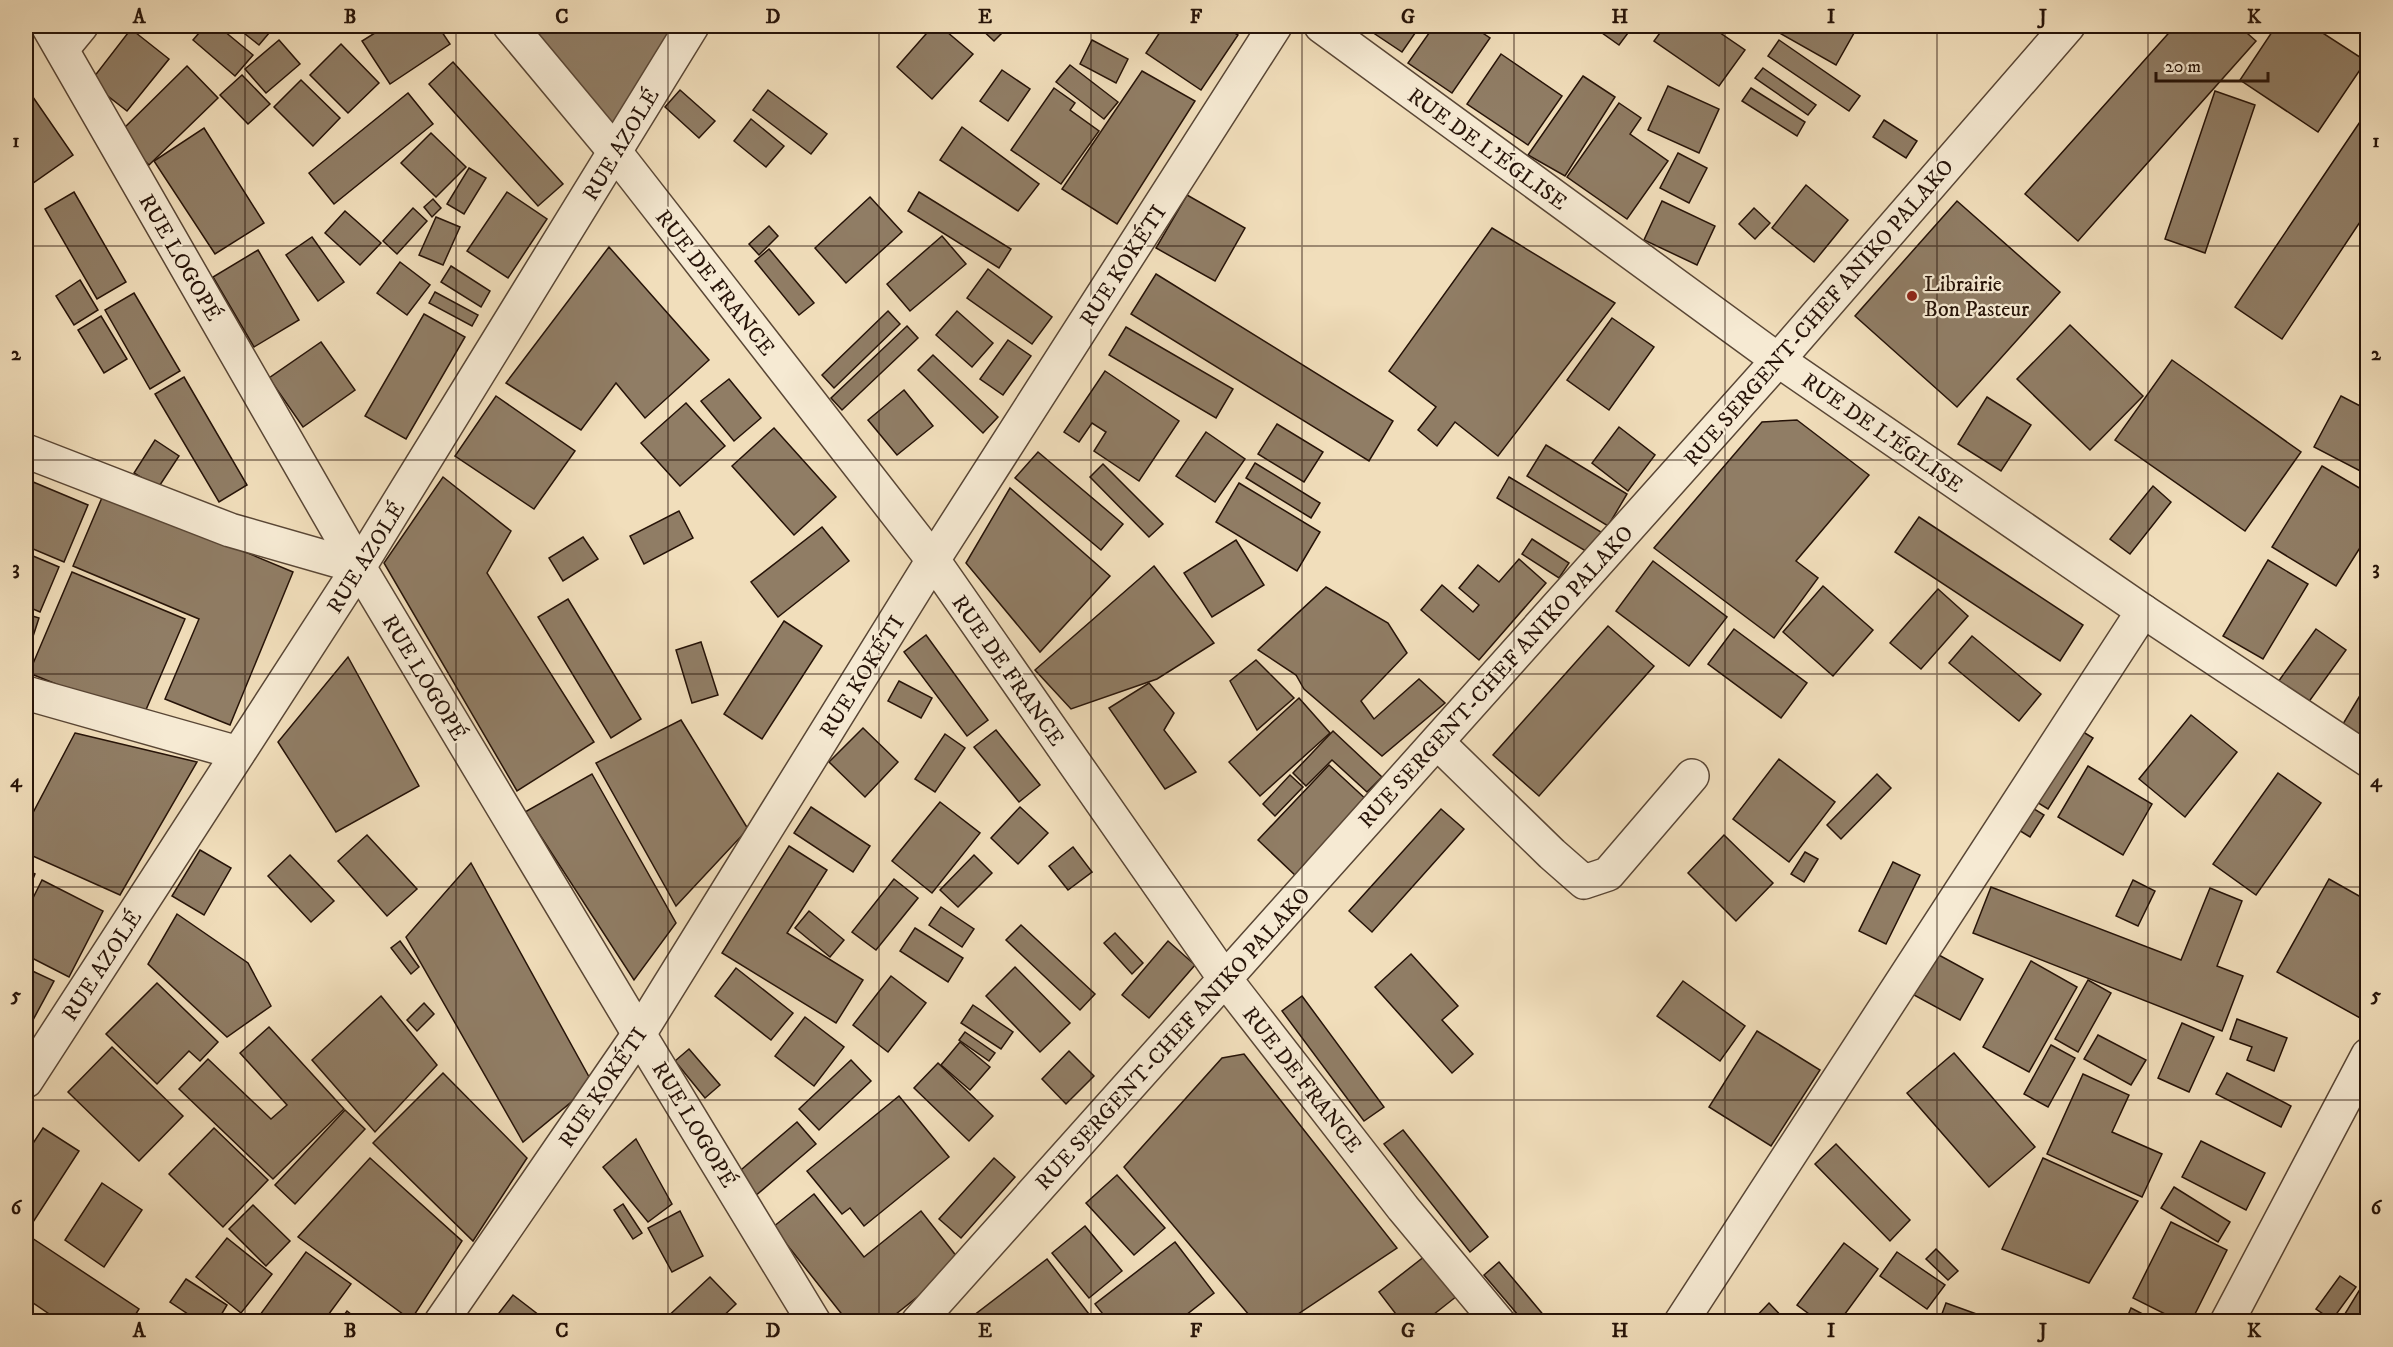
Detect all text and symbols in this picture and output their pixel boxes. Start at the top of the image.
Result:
text: A [132,5,147,30]
text: B [344,5,356,30]
text: C [555,5,569,30]
text: D [766,5,781,30]
text: E [978,5,992,30]
text: F [1190,5,1203,30]
text: G [1401,5,1415,30]
text: H [1612,5,1629,30]
text: I [1827,5,1835,30]
text: J [2037,5,2047,30]
text: K [2247,5,2262,30]
scale bar [2156,45,2268,83]
text: 20 m [2165,56,2201,78]
street label: RUE DE L'ÉGLISE [1402,82,1572,216]
street label: RUE AZOLÉ [577,84,665,206]
text: 1 [12,129,20,154]
text: 1 [2372,129,2380,154]
street label: RUE SERGENT-CHEF ANIKO PALAKO [1678,154,1960,472]
street label: RUE LOGOPÉ [132,189,227,326]
street label: RUE KOKÉTI [1074,200,1172,331]
street label: RUE DE FRANCE [649,204,780,361]
place label: Librairie Bon Pasteur [1924,271,2030,323]
marker: Librairie Bon Pasteur [1905,289,1919,303]
text: 2 [11,342,22,367]
text: 2 [2371,342,2382,367]
street label: RUE DE L'ÉGLISE [1796,367,1968,499]
street label: RUE AZOLÉ [321,497,411,619]
street label: RUE SERGENT-CHEF ANIKO PALAKO [1353,520,1639,834]
text: 3 [12,556,20,581]
text: 3 [2372,556,2380,581]
street label: RUE DE FRANCE [946,590,1070,752]
street label: RUE LOGOPÉ [376,610,472,746]
street label: RUE KOKÉTI [814,611,910,743]
text: 4 [10,769,23,794]
text: 4 [2370,769,2383,794]
street label: RUE SERGENT-CHEF ANIKO PALAKO [1030,882,1316,1196]
street label: RUE AZOLÉ [56,905,148,1026]
text: 5 [10,983,21,1008]
text: 5 [2370,983,2381,1008]
street label: RUE DE FRANCE [1236,1001,1367,1158]
street label: RUE KOKÉTI [553,1023,653,1153]
street label: RUE LOGOPÉ [646,1057,742,1193]
text: 6 [11,1196,23,1221]
text: 6 [2371,1196,2383,1221]
text: A [132,1319,147,1344]
text: B [344,1319,356,1344]
text: C [555,1319,569,1344]
text: D [766,1319,781,1344]
text: E [978,1319,992,1344]
text: F [1190,1319,1203,1344]
text: G [1401,1319,1415,1344]
text: H [1612,1319,1629,1344]
text: I [1827,1319,1835,1344]
text: J [2037,1319,2047,1344]
text: K [2247,1319,2262,1344]

